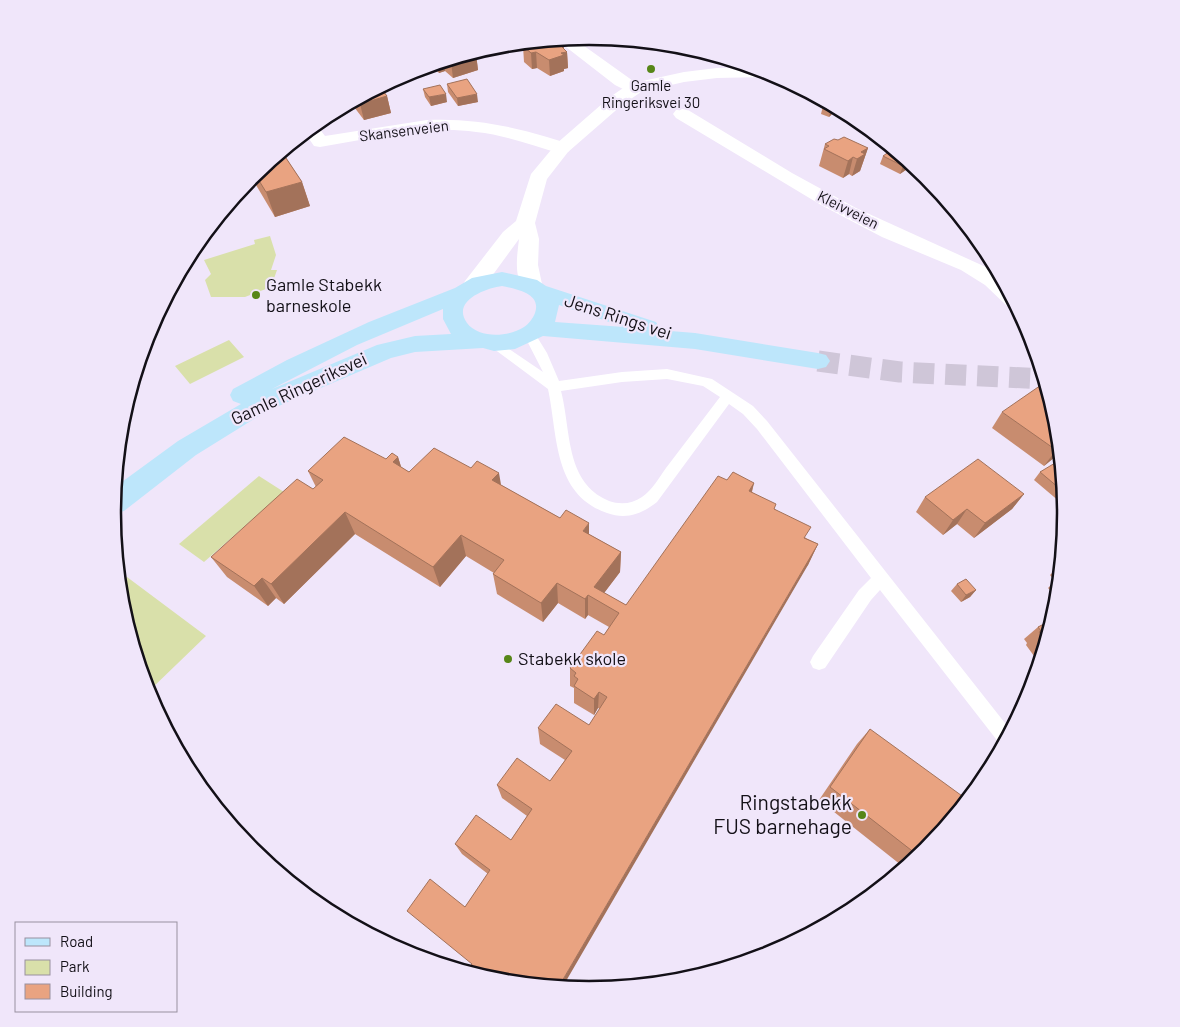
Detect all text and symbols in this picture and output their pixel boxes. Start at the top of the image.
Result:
marker: Gamle Ringeriksvei 30 [645,63,657,75]
place label: Gamle Ringeriksvei 30 [602,76,700,111]
street label: Skansenveien [358,116,450,144]
street label: Kleivveien [815,186,882,232]
place label: Gamle Stabekk barneskole [266,273,382,316]
street label: Jens Rings vei [562,288,675,344]
marker: Gamle Stabekk barneskole [250,289,262,301]
street label: Gamle Ringeriksvei [227,347,370,429]
place label: Stabekk skole [518,647,626,669]
marker: Stabekk skole [502,653,514,665]
place label: Ringstabekk FUS barnehage [713,789,852,838]
marker: Ringstabekk FUS barnehage [856,809,868,821]
legend [15,922,178,1012]
text: Road [60,932,93,950]
text: Park [60,957,90,975]
text: Building [60,982,113,1000]

